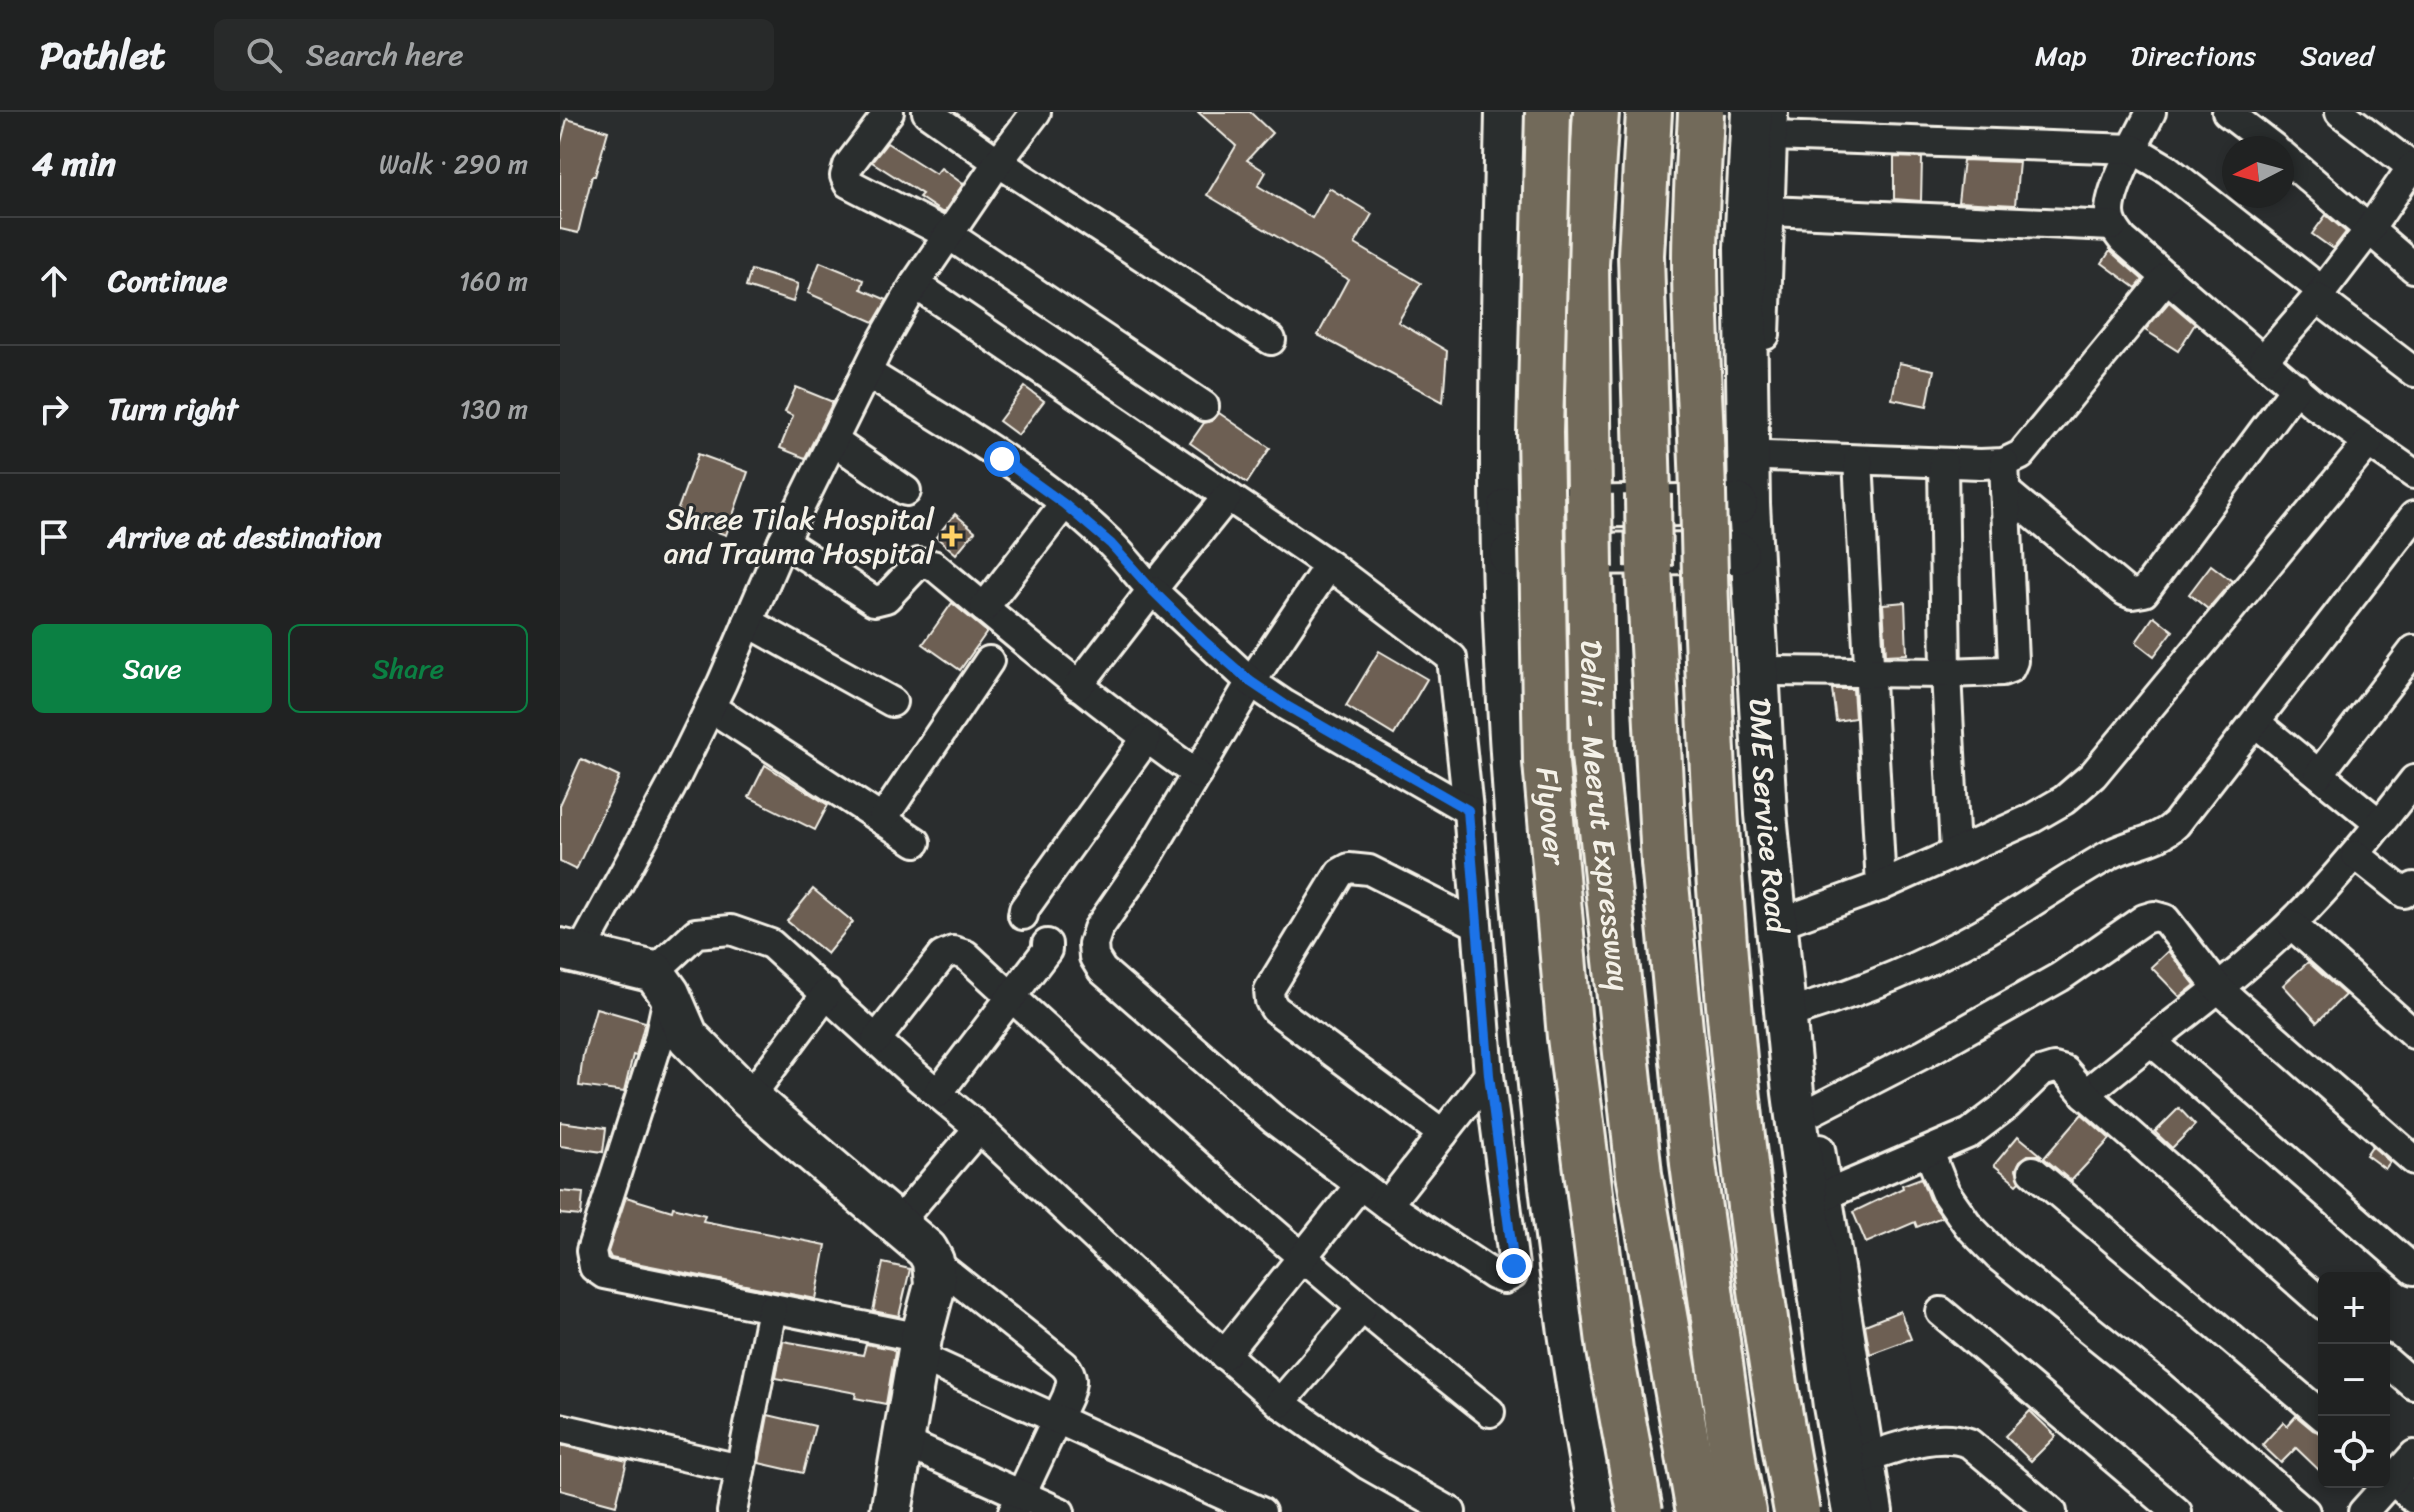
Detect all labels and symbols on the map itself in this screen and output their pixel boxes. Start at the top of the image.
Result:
north arrow [2222,136,2294,208]
route start [984,441,1020,477]
place label: Shree Tilak Hospital and Trauma Hospital [664,492,935,580]
marker: Shree Tilak Hospital and Trauma Hospital [941,525,963,547]
street label: Delhi - Meerut Expressway [1564,639,1646,994]
street label: DME Service Road [1733,696,1805,937]
street label: Flyover [1520,765,1582,868]
route end [1496,1248,1532,1284]

